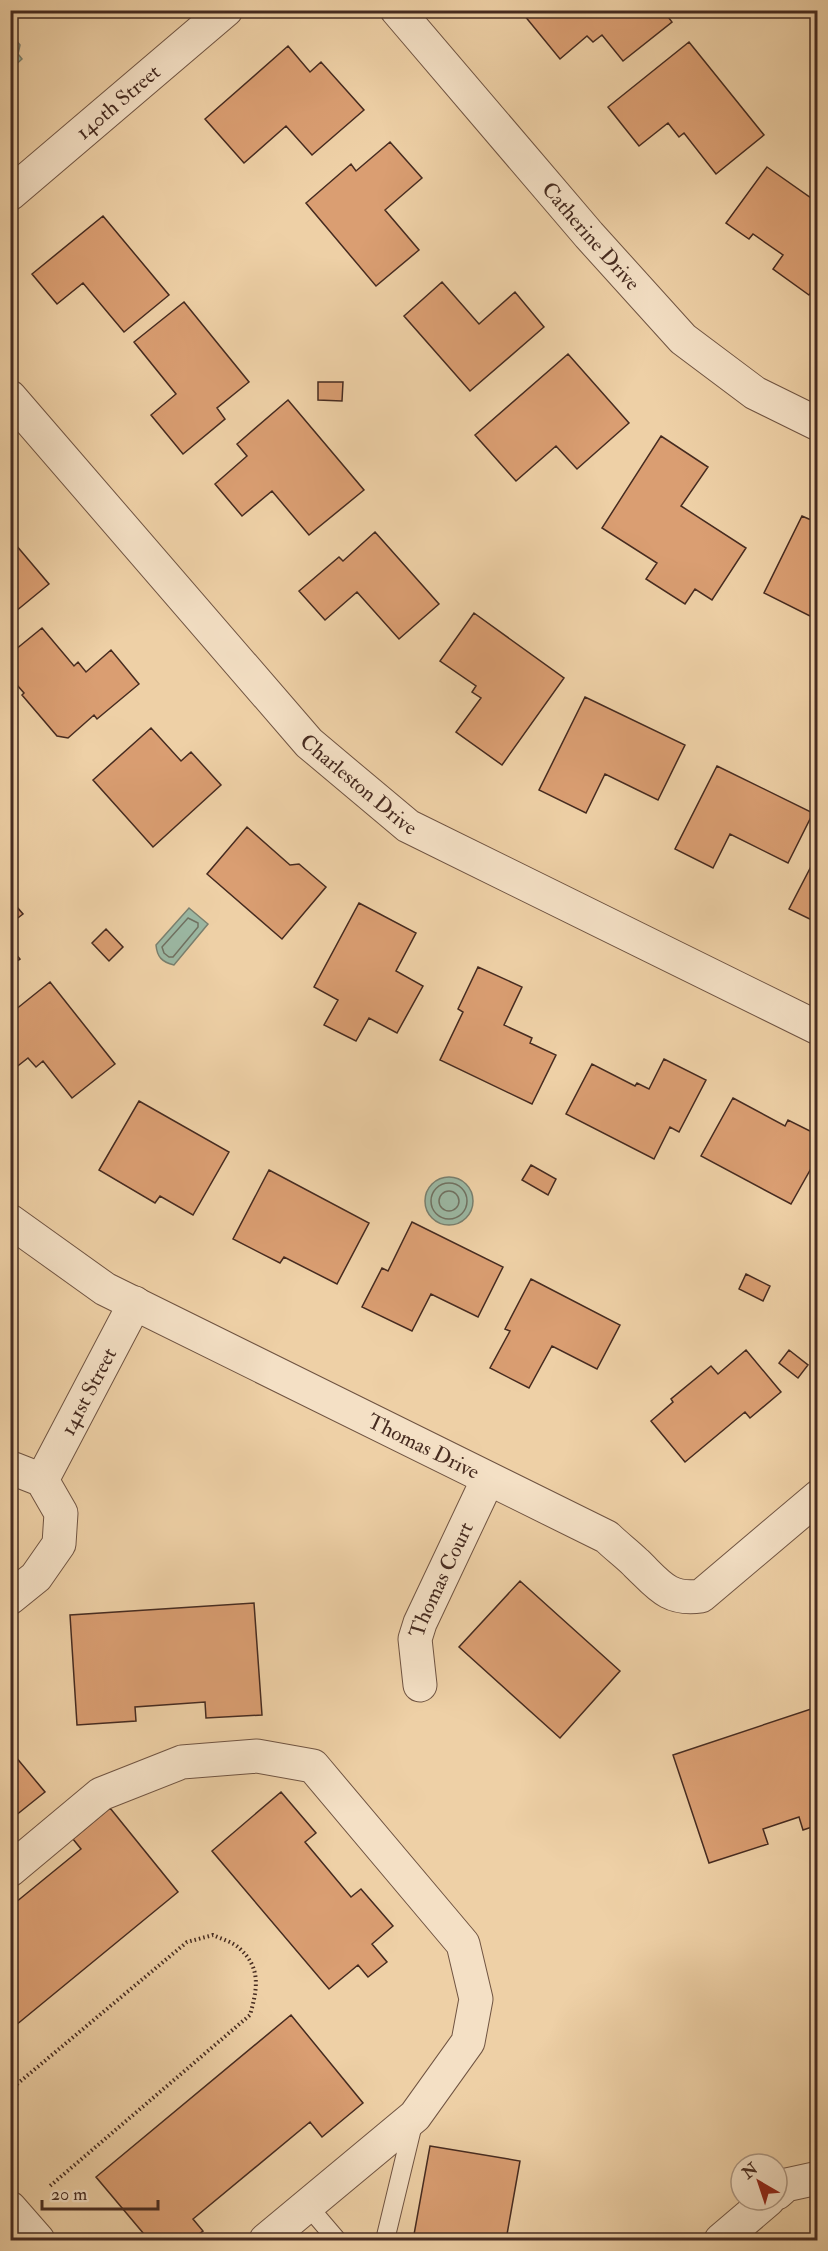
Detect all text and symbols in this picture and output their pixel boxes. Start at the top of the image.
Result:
street label: 140th Street [71,59,166,146]
street label: Catherine Drive [536,176,646,297]
street label: Charleston Drive [294,728,421,842]
street label: 141st Street [55,1343,123,1440]
street label: Thomas Drive [363,1408,484,1486]
street label: Thomas Court [403,1518,480,1641]
north arrow [729,2152,789,2212]
text: N [738,2158,763,2184]
scale bar [42,2173,158,2211]
text: 20 m [51,2183,87,2206]

